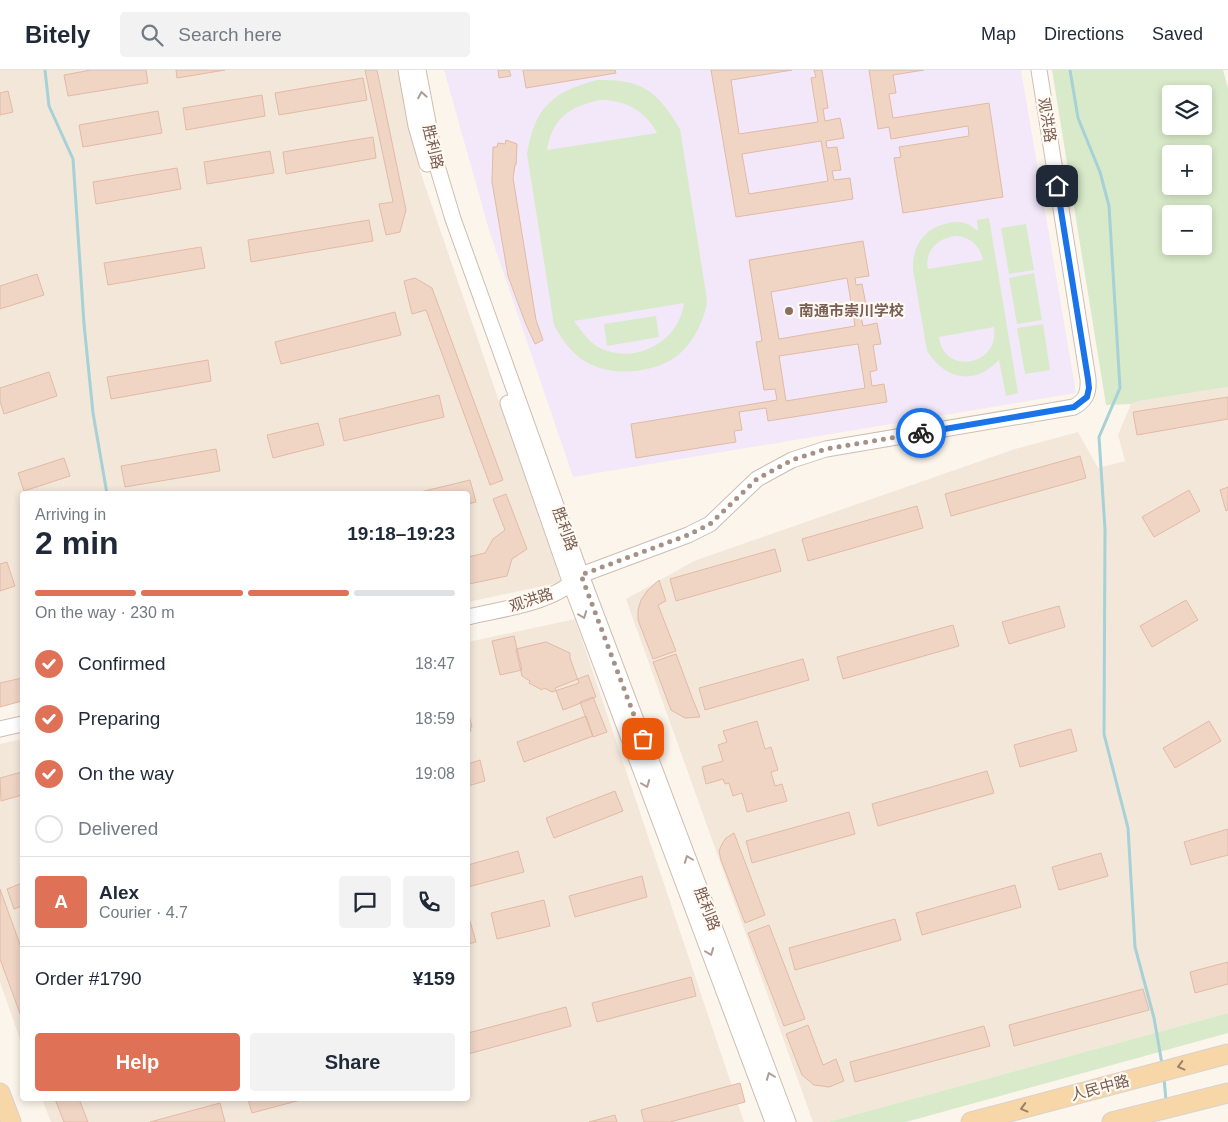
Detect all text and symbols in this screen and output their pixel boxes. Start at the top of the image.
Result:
search box [120,12,470,57]
text: Bitely [25,21,90,48]
icon: search [138,21,166,49]
text: Search here [178,24,282,45]
text: Map [981,24,1016,44]
text: Directions [1044,24,1124,44]
text: Saved [1152,24,1203,44]
map controls [1162,85,1212,255]
button: layers [1162,85,1212,135]
one-way arrow [418,90,428,99]
street label: 观洪路 [1036,96,1059,143]
street label: 胜利路 [420,123,447,171]
button: + [1162,145,1212,195]
pin [1036,165,1078,207]
icon: home [1043,172,1071,200]
button: − [1162,205,1212,255]
place label: 南通市崇川学校 [799,302,904,319]
marker: 南通市崇川学校 [783,305,795,317]
courier [896,408,946,458]
icon: bike [907,419,935,447]
street label: 胜利路 [550,505,581,553]
text: Arriving in [35,506,106,523]
text: 19:18–19:23 [347,523,455,544]
text: 2 min [35,525,119,561]
street label: 观洪路 [507,584,555,615]
text: On the way · 230 m [35,604,175,621]
one-way arrow [577,610,587,619]
icon: check [35,650,63,678]
text: Confirmed [78,653,166,674]
text: 18:47 [415,655,455,672]
icon: check [35,705,63,733]
text: Preparing [78,708,160,729]
text: 18:59 [415,710,455,727]
pin [622,718,664,760]
icon: bag [629,725,657,753]
icon: check [35,760,63,788]
text: On the way [78,763,174,784]
text: 19:08 [415,765,455,782]
one-way arrow [640,779,650,787]
text: Delivered [78,818,158,839]
one-way arrow [684,855,694,864]
button: chat [339,876,391,928]
button: phone [403,876,455,928]
text: Alex [99,882,139,903]
street label: 胜利路 [691,885,723,933]
text: A [54,891,68,912]
text: Courier · 4.7 [99,904,188,921]
one-way arrow [704,947,714,956]
text: Order #1790 [35,968,142,989]
text: ¥159 [413,968,455,989]
button: Help [35,1033,240,1091]
button: Share [250,1033,455,1091]
one-way arrow [1176,1060,1185,1071]
street label: 人民中路 [1069,1072,1131,1103]
one-way arrow [766,1073,776,1081]
one-way arrow [1019,1102,1028,1113]

